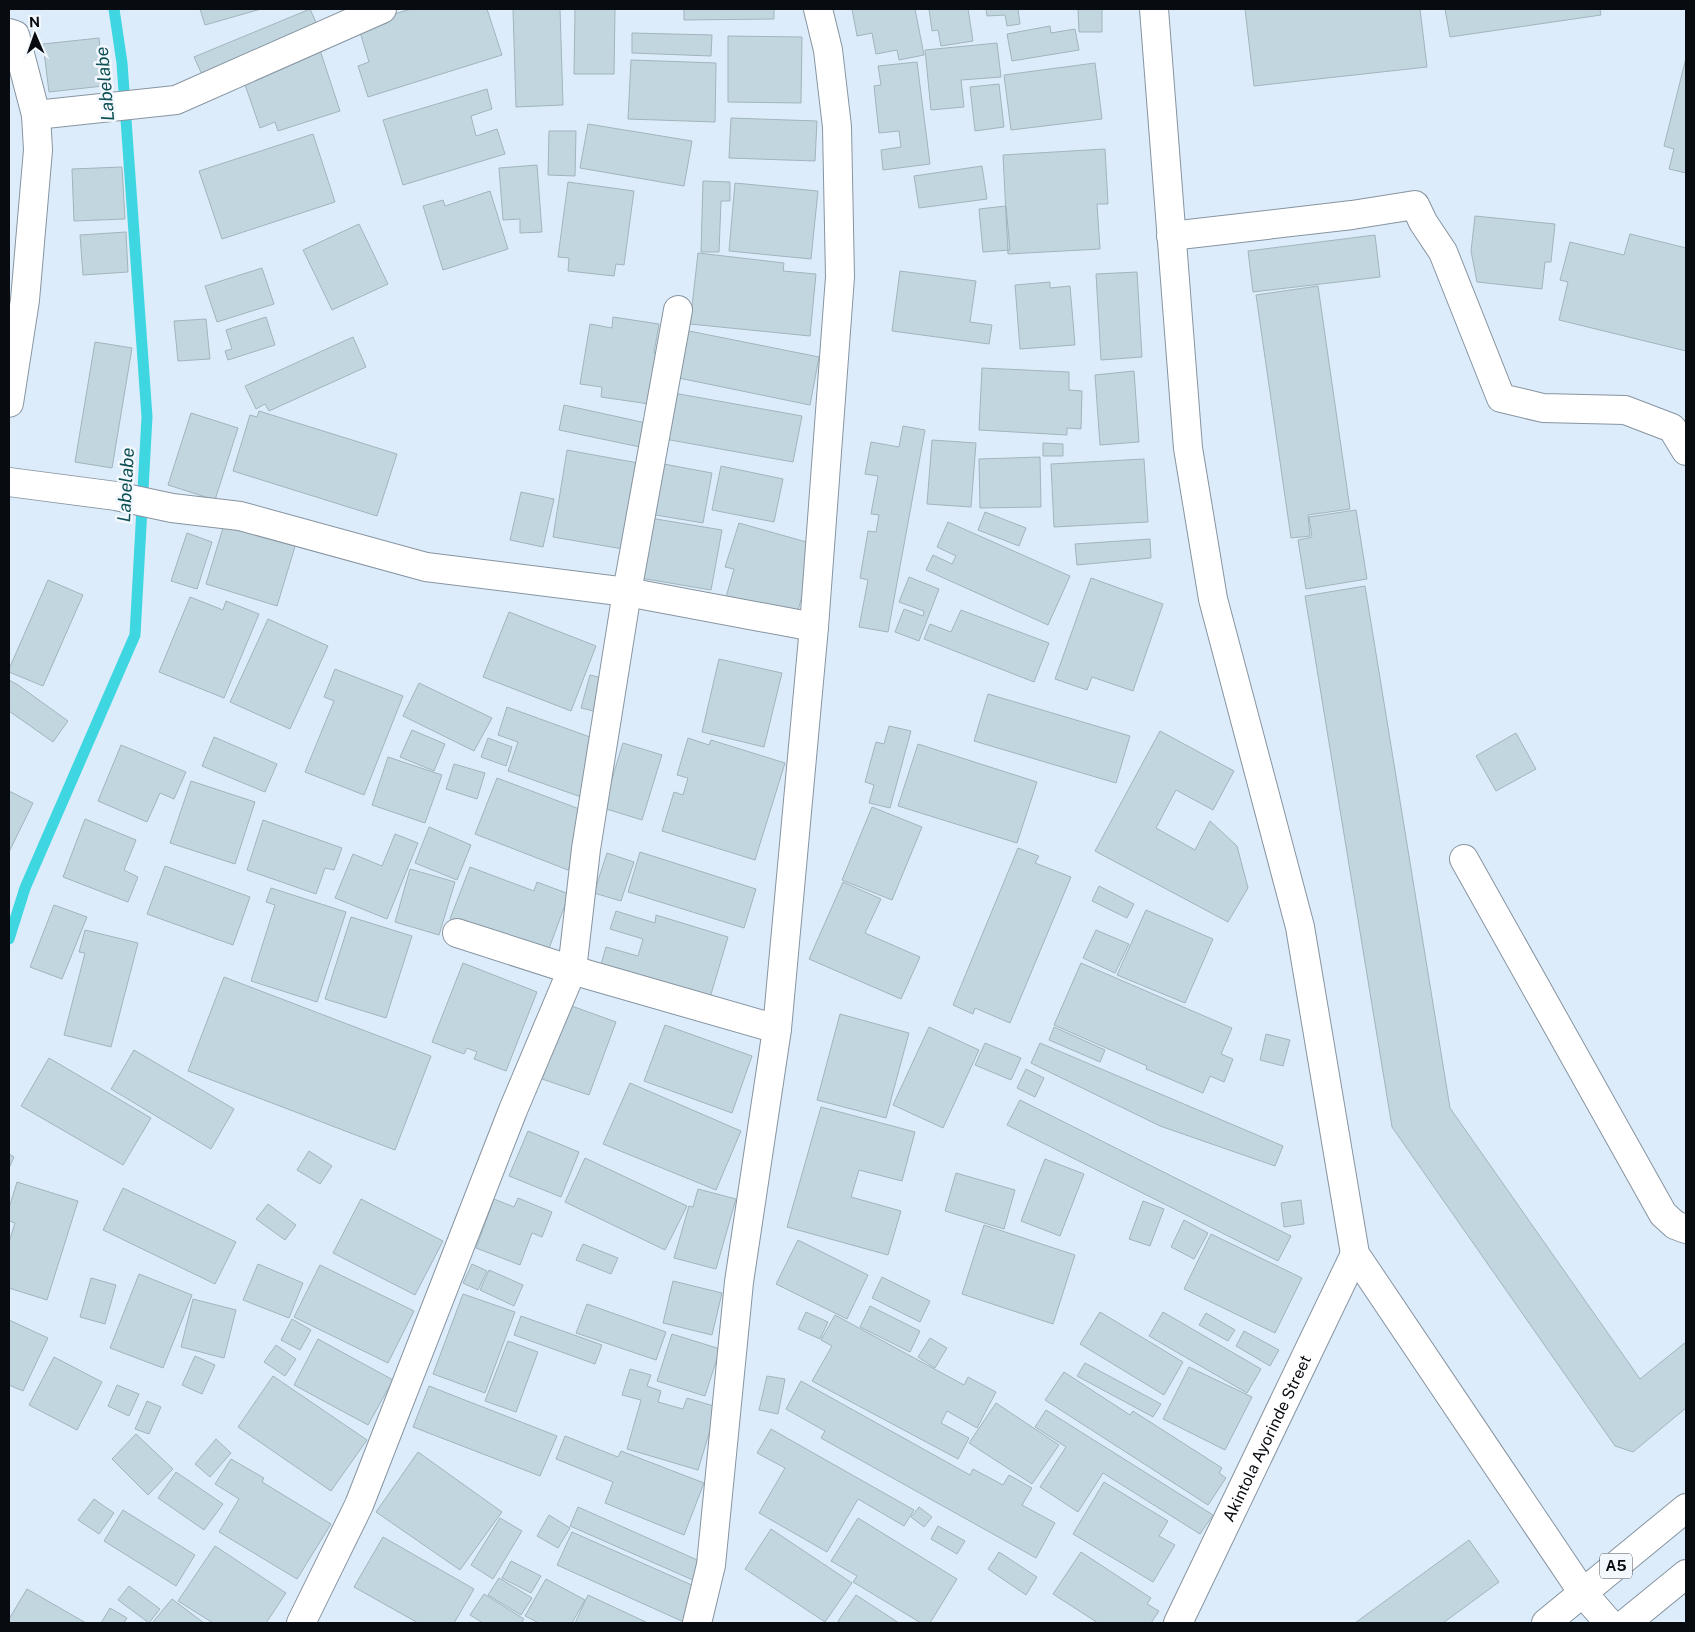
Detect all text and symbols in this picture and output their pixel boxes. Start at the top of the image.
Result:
north arrow [10,10,60,60]
text: N [29,14,40,30]
water label: Labelabe [91,46,118,122]
water label: Labelabe [113,447,138,523]
street label: Akintola Ayorinde Street [1219,1352,1315,1525]
road number: A5 [1600,1554,1632,1578]

